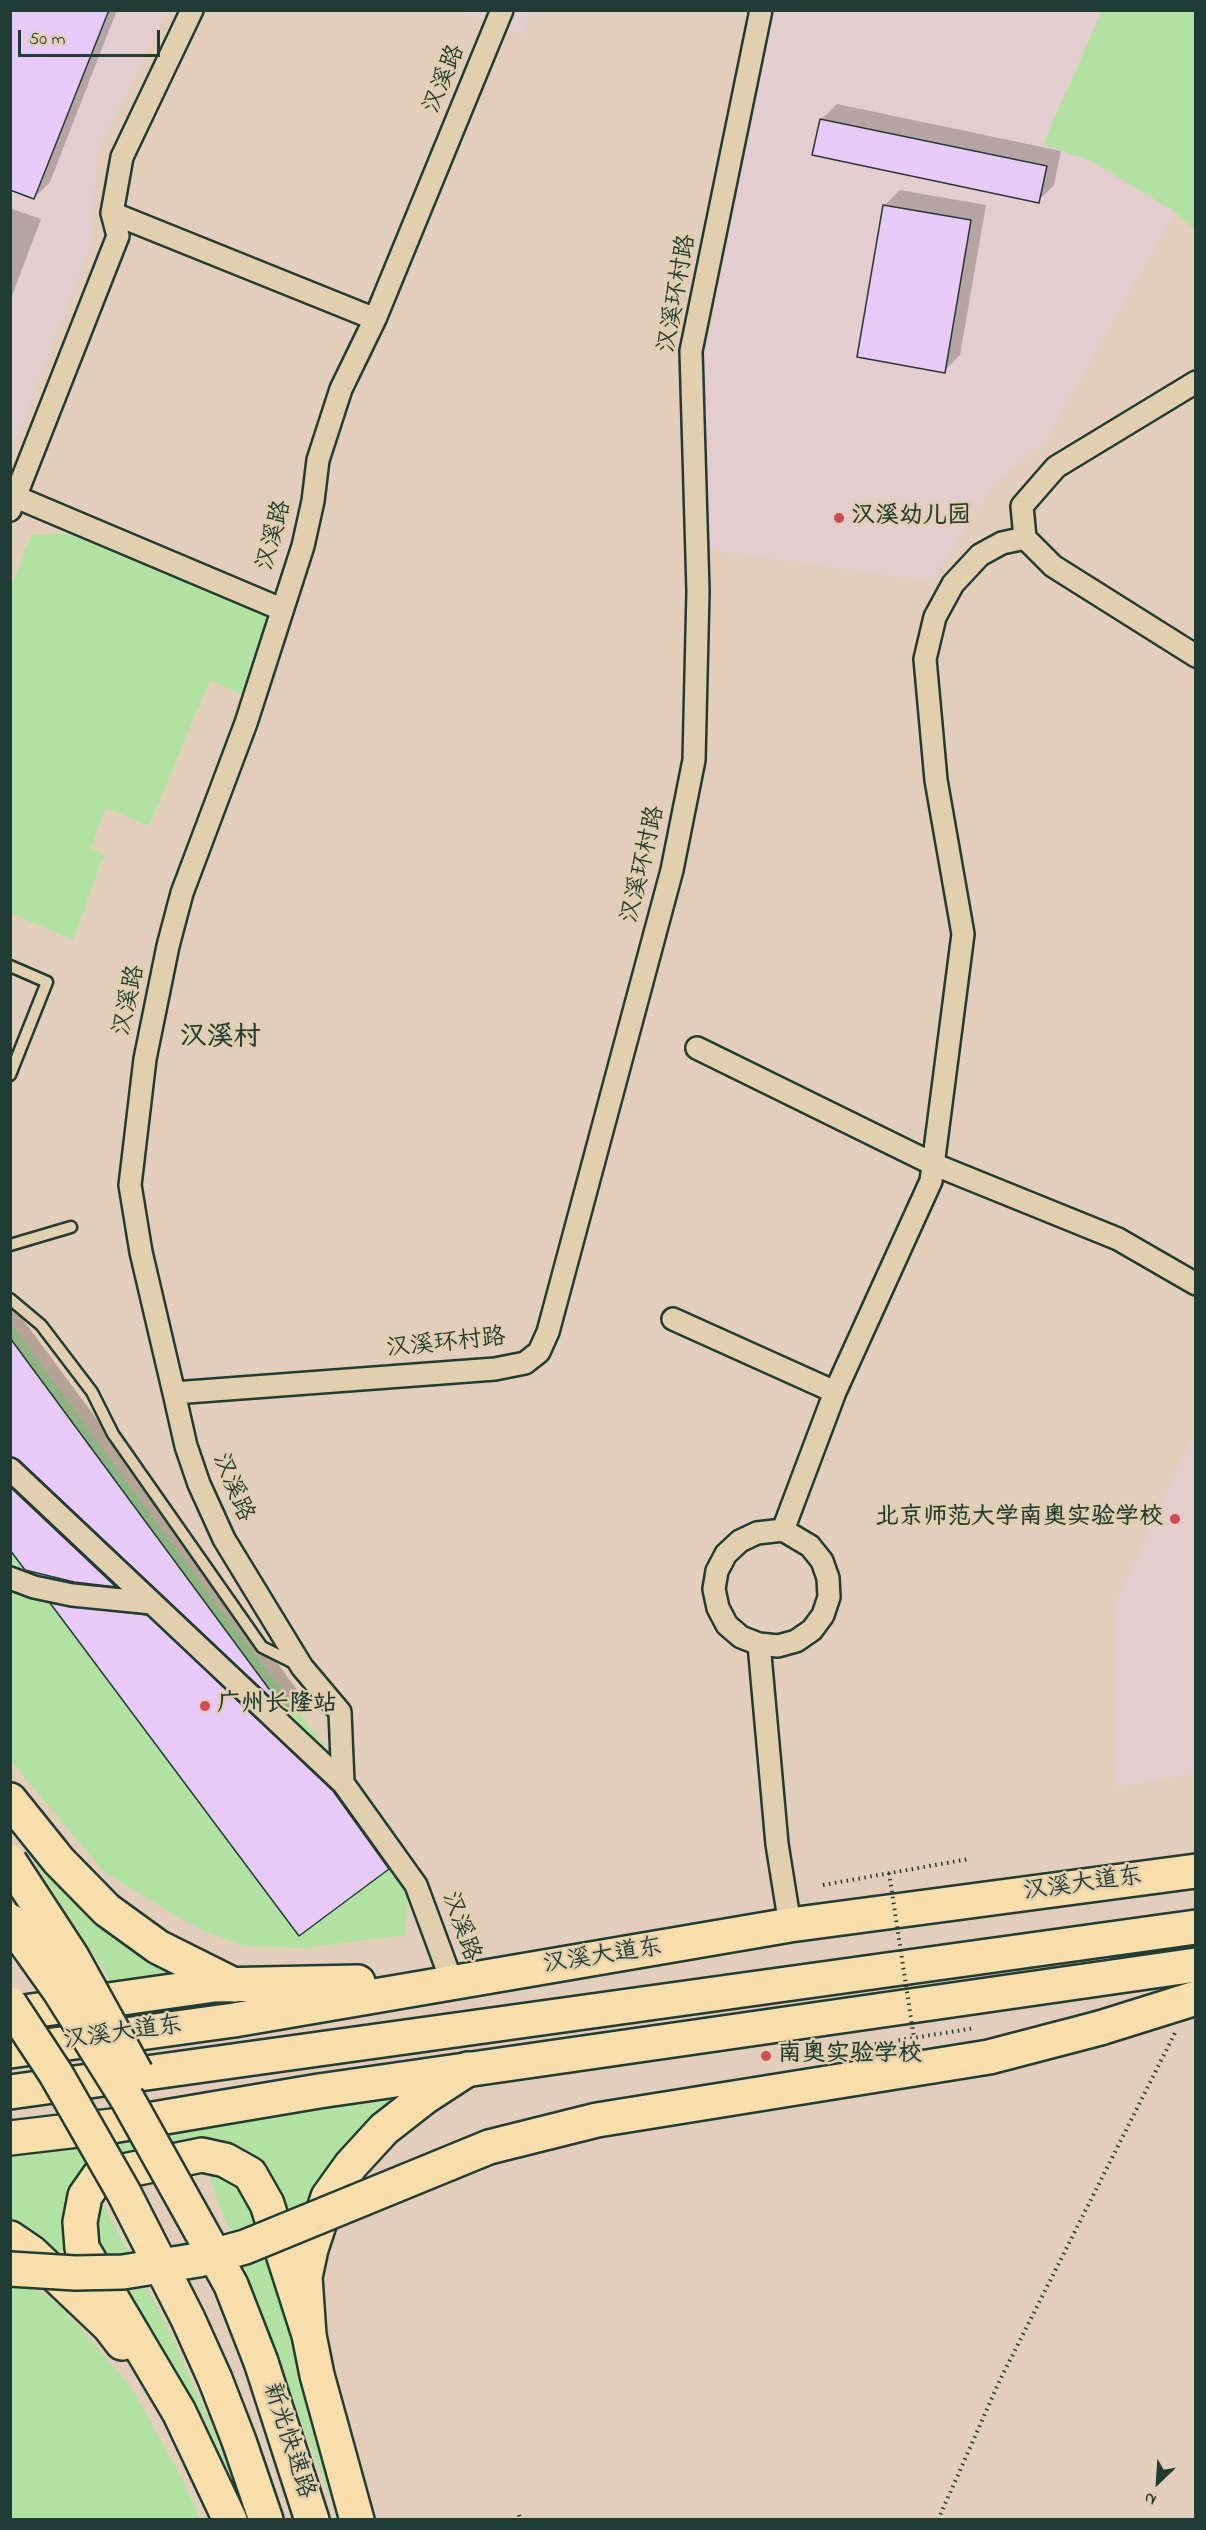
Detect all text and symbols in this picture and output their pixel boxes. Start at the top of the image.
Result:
scale bar [21,18,164,56]
text: 50 m [29,27,66,53]
street label: 汉溪路 [419,41,473,119]
street label: 汉溪环村路 [654,232,704,356]
street label: 汉溪路 [253,497,299,575]
place label: 汉溪幼儿园 [851,504,971,532]
marker: 汉溪幼儿园 [832,511,846,525]
street label: 汉溪环村路 [617,803,673,927]
street label: 汉溪路 [109,963,153,1039]
district label: 汉溪村 [180,1024,260,1056]
street label: 汉溪环村路 [385,1324,507,1366]
street label: 汉溪路 [204,1449,258,1527]
place label: 北京师范大学南奥实验学校 [875,1505,1163,1533]
marker: 北京师范大学南奥实验学校 [1168,1512,1182,1526]
place label: 广州长隆站 [217,1692,337,1720]
marker: 广州长隆站 [198,1699,212,1713]
street label: 汉溪大道东 [1022,1863,1144,1909]
street label: 汉溪路 [433,1888,485,1966]
street label: 汉溪大道东 [541,1934,665,1982]
street label: 汉溪大道东 [62,2012,184,2058]
place label: 南奥实验学校 [778,2042,922,2070]
marker: 南奥实验学校 [759,2049,773,2063]
street label: 新光快速路 [255,2379,319,2503]
north arrow [1128,2452,1188,2512]
text: N [1140,2485,1160,2511]

